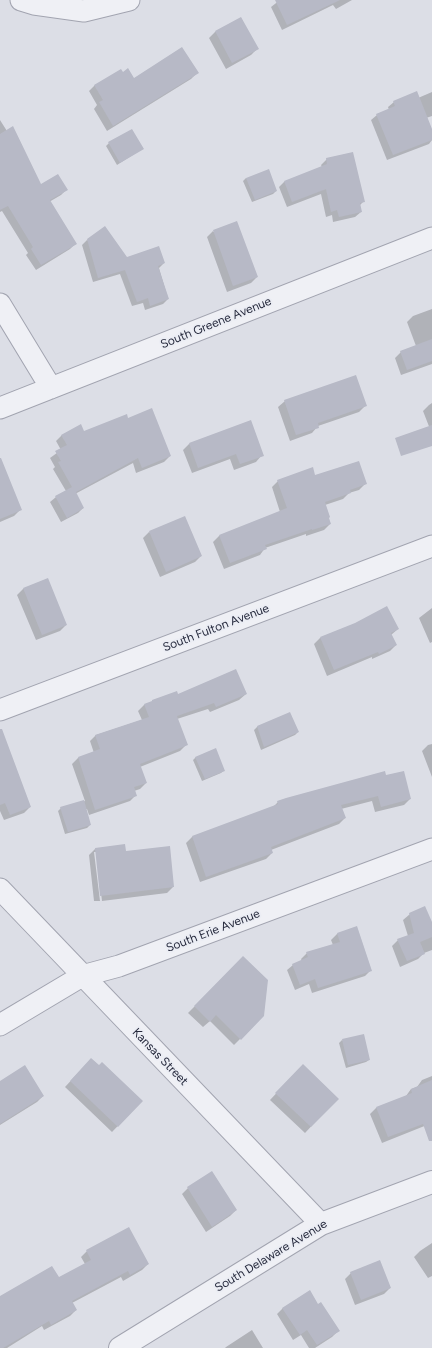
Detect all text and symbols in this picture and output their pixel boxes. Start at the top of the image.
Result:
street label: South Greene Avenue [158,294,274,352]
street label: South Fulton Avenue [161,601,271,655]
street label: South Erie Avenue [164,906,262,956]
street label: Kansas Street [129,1025,191,1089]
street label: South Delaware Avenue [212,1217,330,1295]

